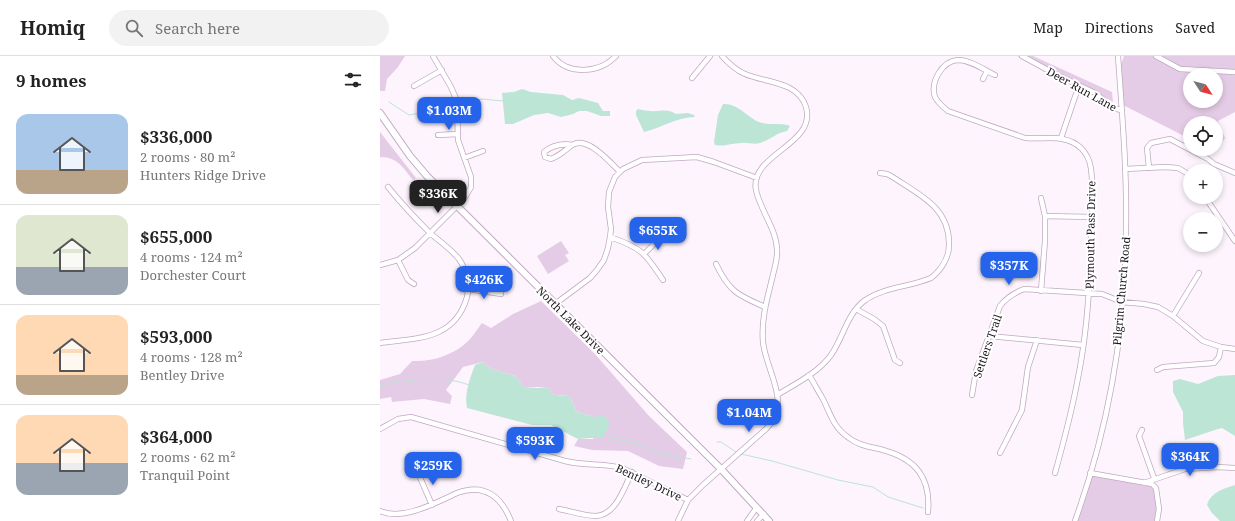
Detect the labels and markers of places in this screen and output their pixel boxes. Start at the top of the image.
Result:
pin: $1.03M [416,97,482,131]
pin: $336K [410,180,466,214]
pin: $655K [630,217,686,251]
pin: $357K [981,252,1037,286]
pin: $426K [456,266,512,300]
pin: $1.04M [716,399,782,433]
pin: $593K [507,427,563,461]
pin: $364K [1162,443,1218,477]
pin: $259K [405,452,461,486]

